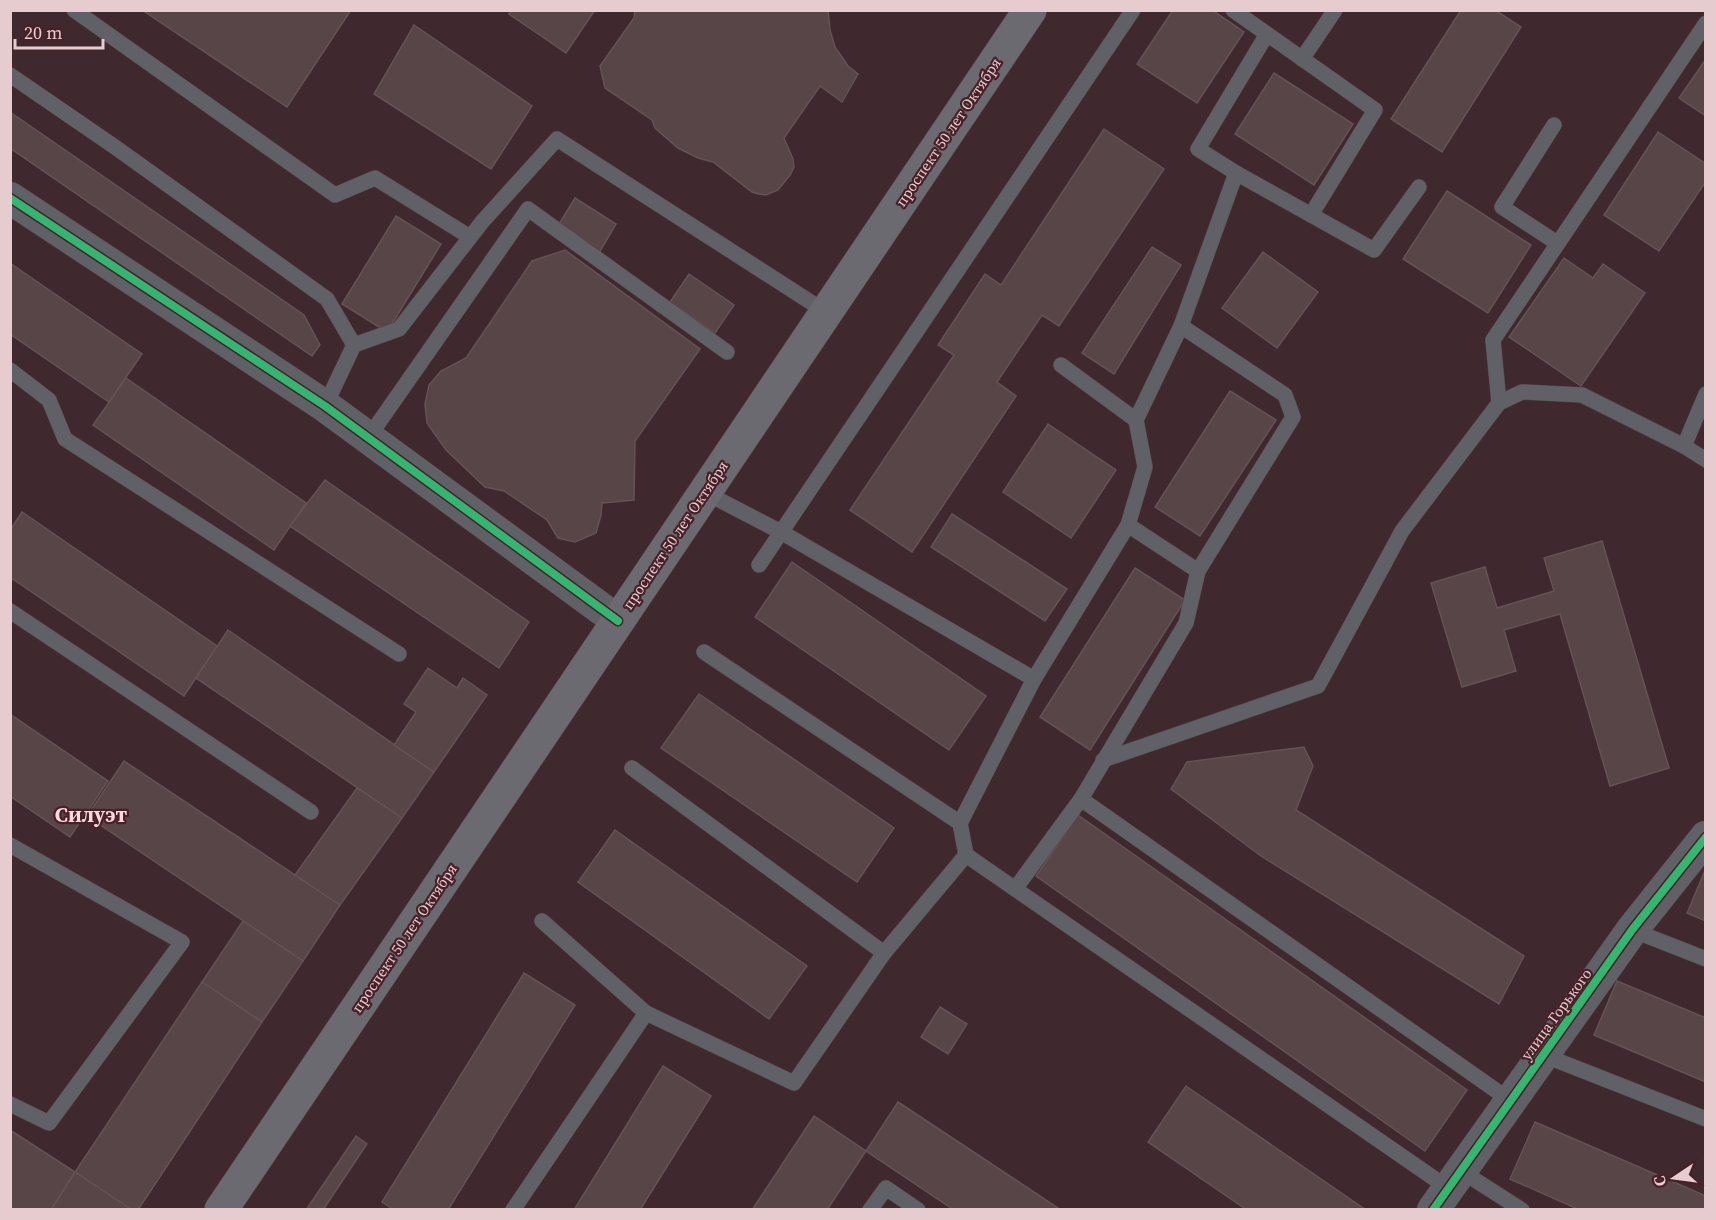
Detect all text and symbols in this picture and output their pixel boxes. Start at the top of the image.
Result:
scale bar [15,12,104,50]
text: 20 m [24,20,62,45]
street label: проспект 50 лет Октября [890,53,1006,211]
street label: проспект 50 лет Октября [617,456,733,614]
district label: Силуэт [55,800,127,829]
street label: проспект 50 лет Октября [346,859,462,1017]
street label: улица Горького [1516,964,1596,1064]
north arrow [1644,1148,1704,1208]
text: С [1648,1174,1671,1189]

